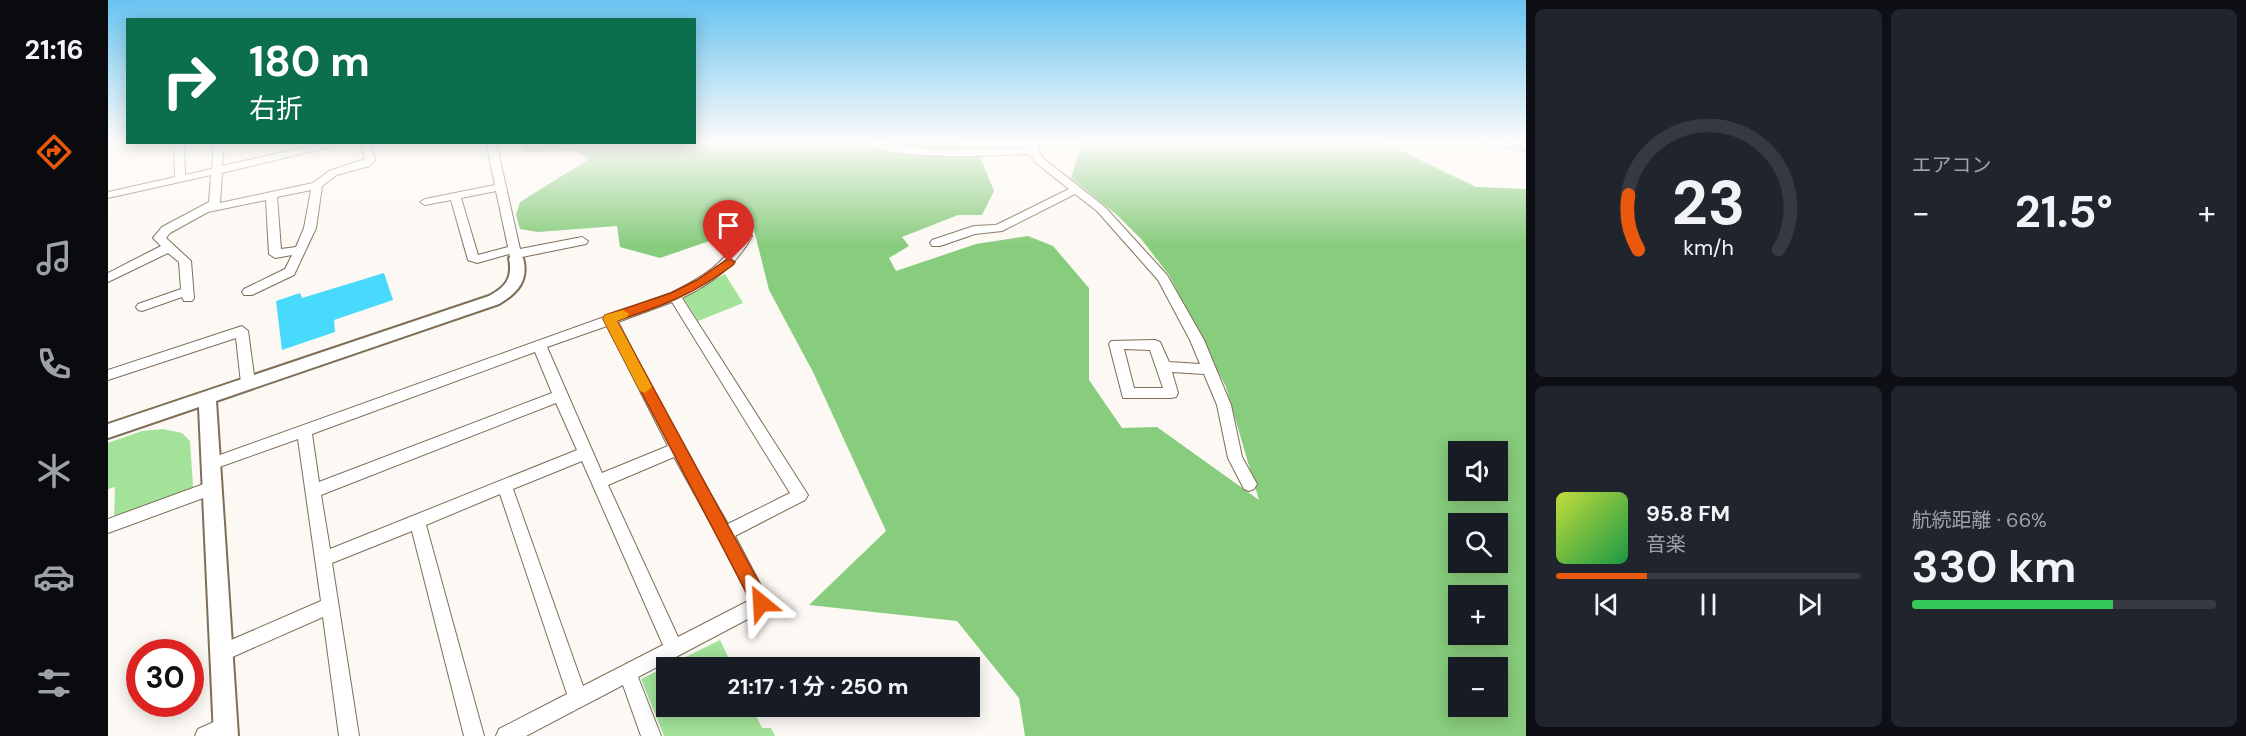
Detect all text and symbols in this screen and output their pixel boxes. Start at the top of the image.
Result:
text: 21:16 [24,32,84,67]
text: 180 m [249,34,370,89]
icon: right [150,42,228,120]
text: 右折 [249,91,303,126]
icon: directions [33,131,75,173]
text: エアコン [1912,152,1992,178]
text: 23 [1671,162,1745,243]
text: 21.5° [2015,182,2113,241]
text: − [1912,191,1930,234]
text: + [2198,191,2216,234]
pin [703,200,754,262]
icon: arrive [712,209,745,242]
text: km/h [1683,234,1734,262]
icon: music [33,237,75,279]
icon: phone [33,343,75,385]
map controls [1448,441,1508,717]
button: sound [1448,441,1508,501]
icon: climate [33,450,75,492]
text: 95.8 FM [1646,499,1730,528]
text: 航続距離 · 66% [1912,507,2047,533]
button: search [1448,513,1508,573]
text: 音楽 [1646,531,1686,557]
text: 330 km [1912,537,2076,596]
icon: car [33,556,75,598]
position arrow [729,571,793,635]
button: + [1448,585,1508,645]
icon: previous [1590,588,1623,621]
icon: pause [1692,588,1725,621]
icon: next [1793,588,1826,621]
speed limit sign: 30 [126,639,204,717]
button: − [1448,657,1508,717]
icon: filters [33,662,75,704]
text: 21:17 · 1 分 · 250 m [728,672,908,701]

